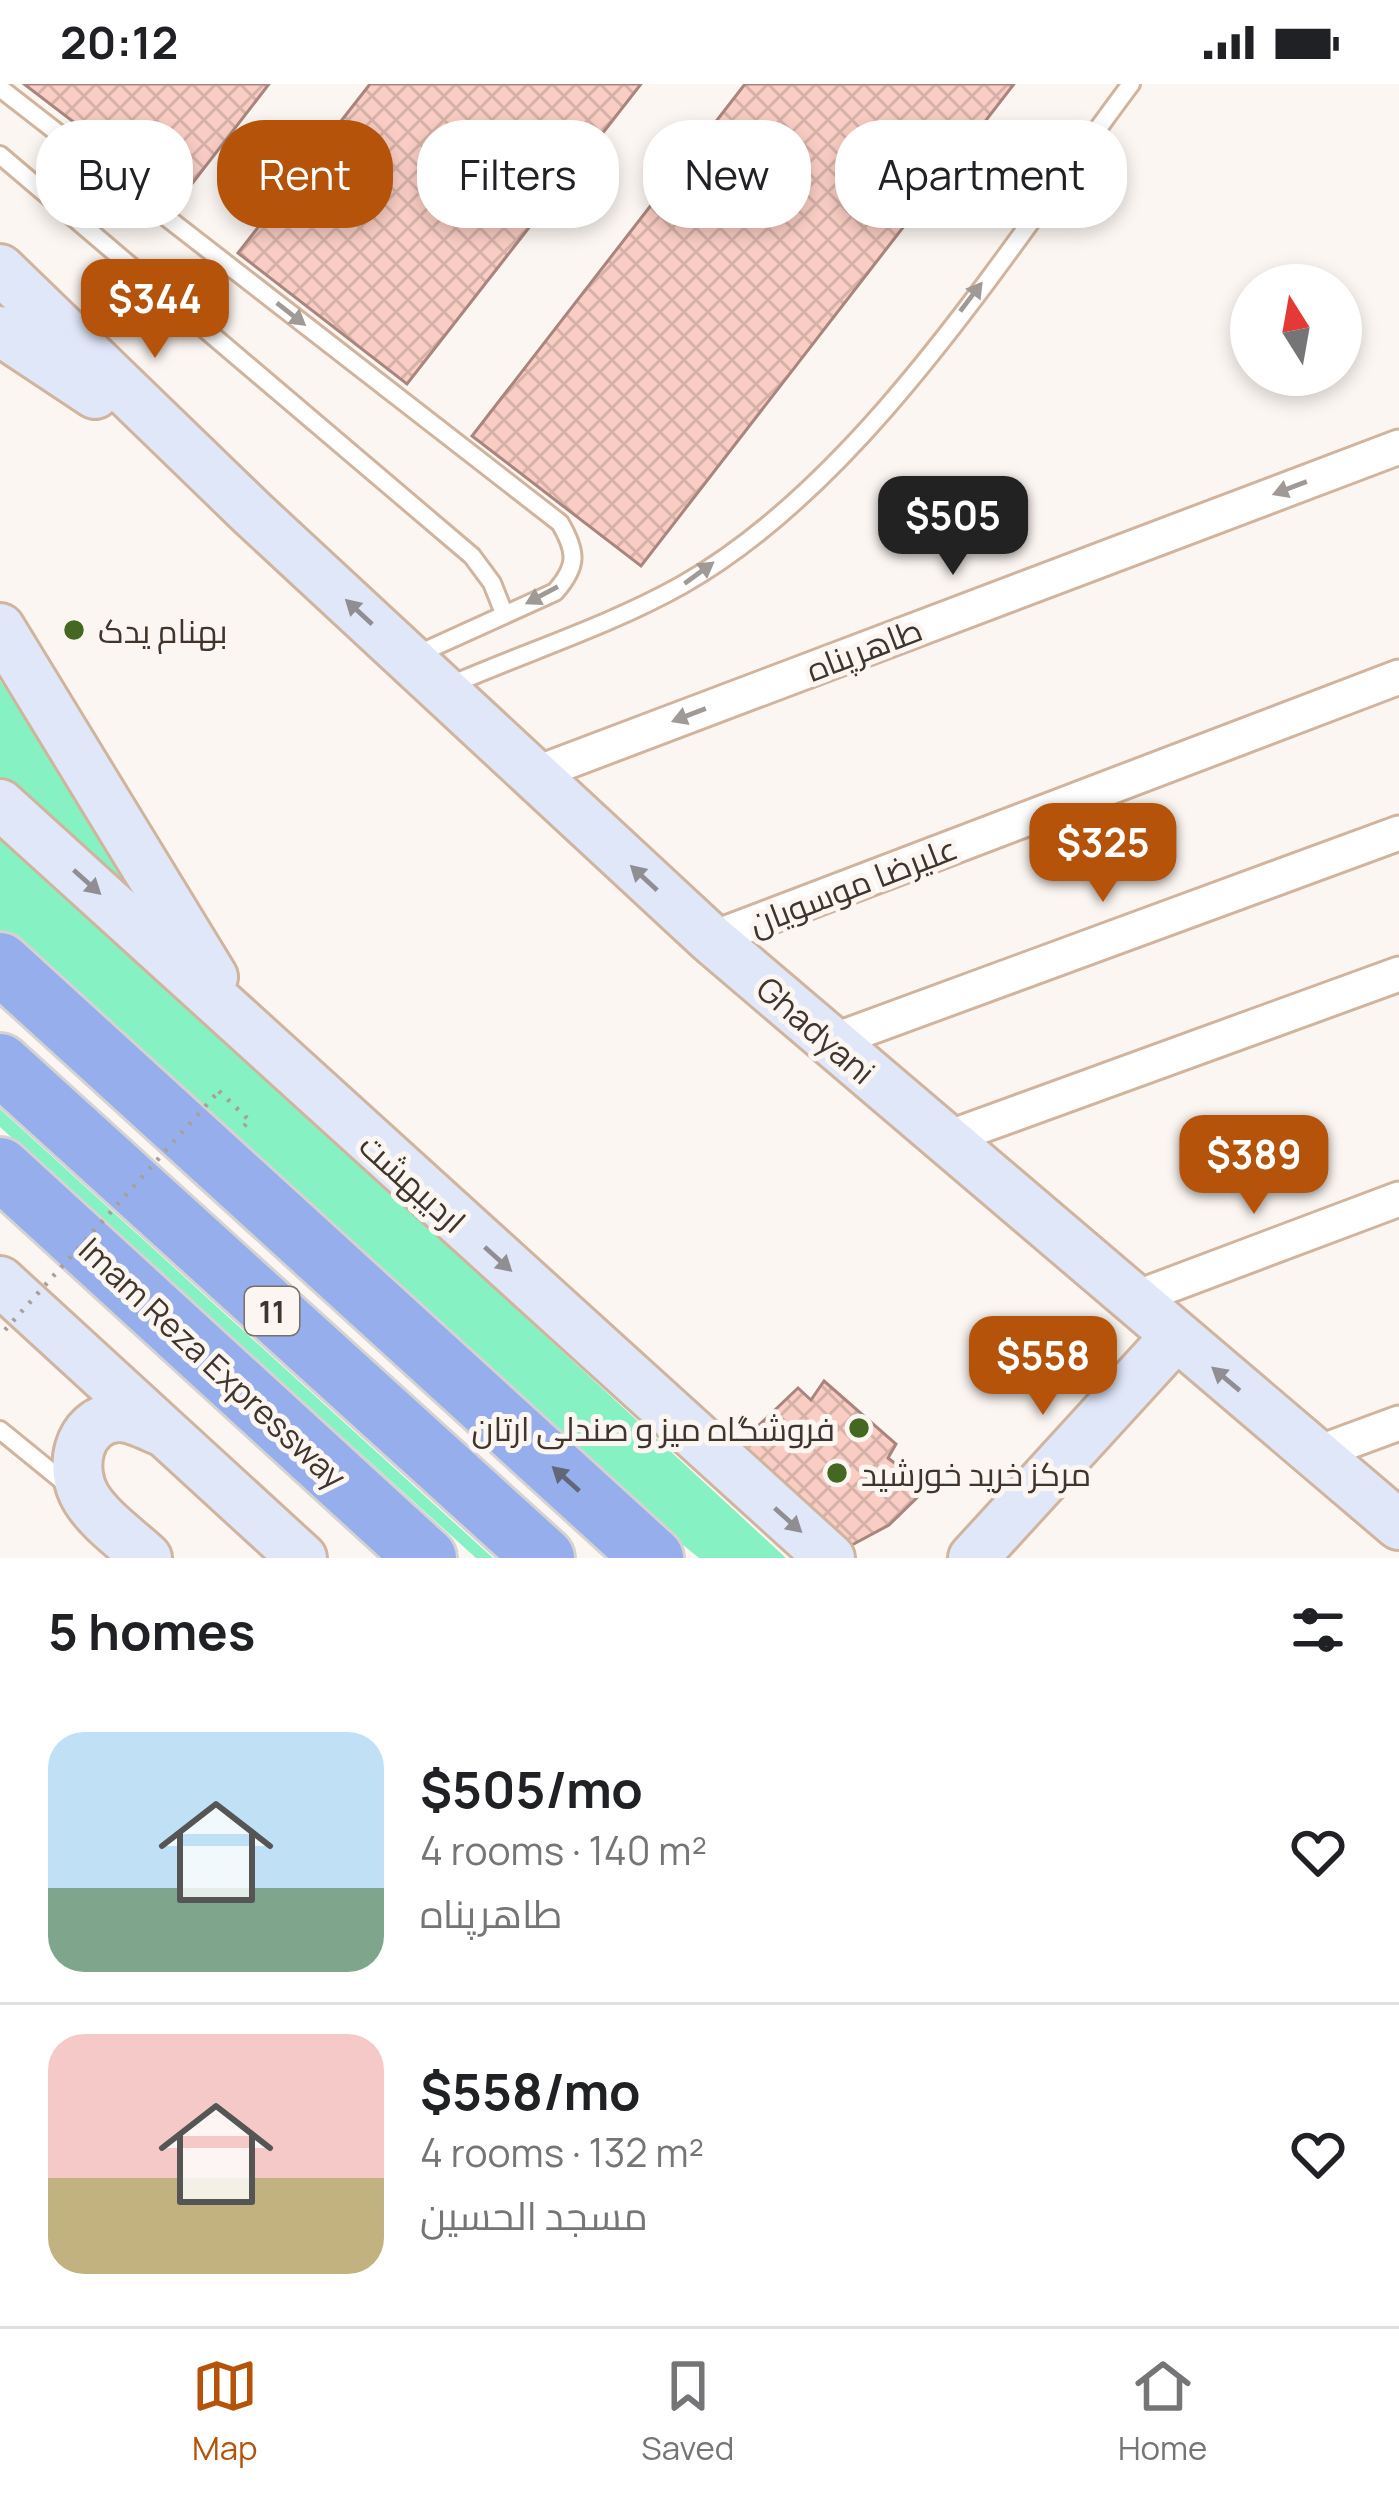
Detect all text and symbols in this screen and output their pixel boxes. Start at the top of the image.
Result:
text: 20:12 [60,11,178,73]
chip: Buy [36,120,193,228]
chip: Rent [217,120,393,228]
chip: Filters [417,120,619,228]
chip: New [643,120,811,228]
chip: Apartment [835,120,1127,228]
pin: $344 [84,259,226,361]
north arrow [1230,264,1362,396]
map controls [1230,264,1362,396]
text: $344 [108,271,202,325]
one-way arrow [958,281,982,312]
one-way arrow [276,301,307,326]
pin: $505 [882,476,1024,578]
one-way arrow [1271,480,1307,499]
text: $505 [905,488,1001,542]
one-way arrow [683,561,715,585]
one-way arrow [525,584,560,605]
one-way arrow [344,599,373,626]
street label: طاهرپناه [800,606,928,692]
place label: بهنام یدک [98,608,228,654]
marker: بهنام یدک [61,617,87,643]
one-way arrow [671,707,707,726]
pin: $325 [1032,803,1174,905]
text: $325 [1056,815,1150,869]
street label: علیرضا موسویان [742,825,964,945]
one-way arrow [630,865,659,892]
one-way arrow [72,868,101,895]
street label: Ghadyani [747,966,885,1094]
pin: $389 [1183,1115,1325,1217]
street label: اردیبهشت [350,1123,476,1243]
text: $389 [1206,1127,1302,1181]
street label: Imam Reza Expressway [70,1227,356,1499]
one-way arrow [484,1245,513,1272]
road number: 11 [245,1287,299,1335]
pin: $558 [972,1316,1114,1418]
text: $558 [996,1328,1090,1382]
one-way arrow [1211,1366,1241,1392]
place label: فروشگاه میز و صندلی ارتان [472,1406,835,1451]
marker: فروشگاه میز و صندلی ارتان [846,1415,872,1441]
place label: مرکز خرید خورشید [861,1451,1091,1496]
marker: مرکز خرید خورشید [824,1460,850,1486]
one-way arrow [552,1466,581,1493]
one-way arrow [773,1506,803,1533]
text: 5 homes [48,1596,255,1665]
icon: filters [1285,1597,1351,1663]
text: $505/mo [420,1754,643,1823]
icon: home [144,1780,288,1924]
icon: heart [1285,1819,1351,1885]
text: 4 rooms · 140 m² [420,1823,707,1877]
text: طاهرپناه [420,1886,563,1940]
text: $558/mo [420,2056,641,2125]
icon: home [144,2082,288,2226]
icon: heart [1285,2121,1351,2187]
text: 4 rooms · 132 m² [420,2125,704,2179]
text: مسجد الحسین [420,2188,648,2242]
tab: Map [192,2353,258,2470]
tab: Saved [641,2353,734,2470]
tab: Home [1118,2353,1207,2470]

